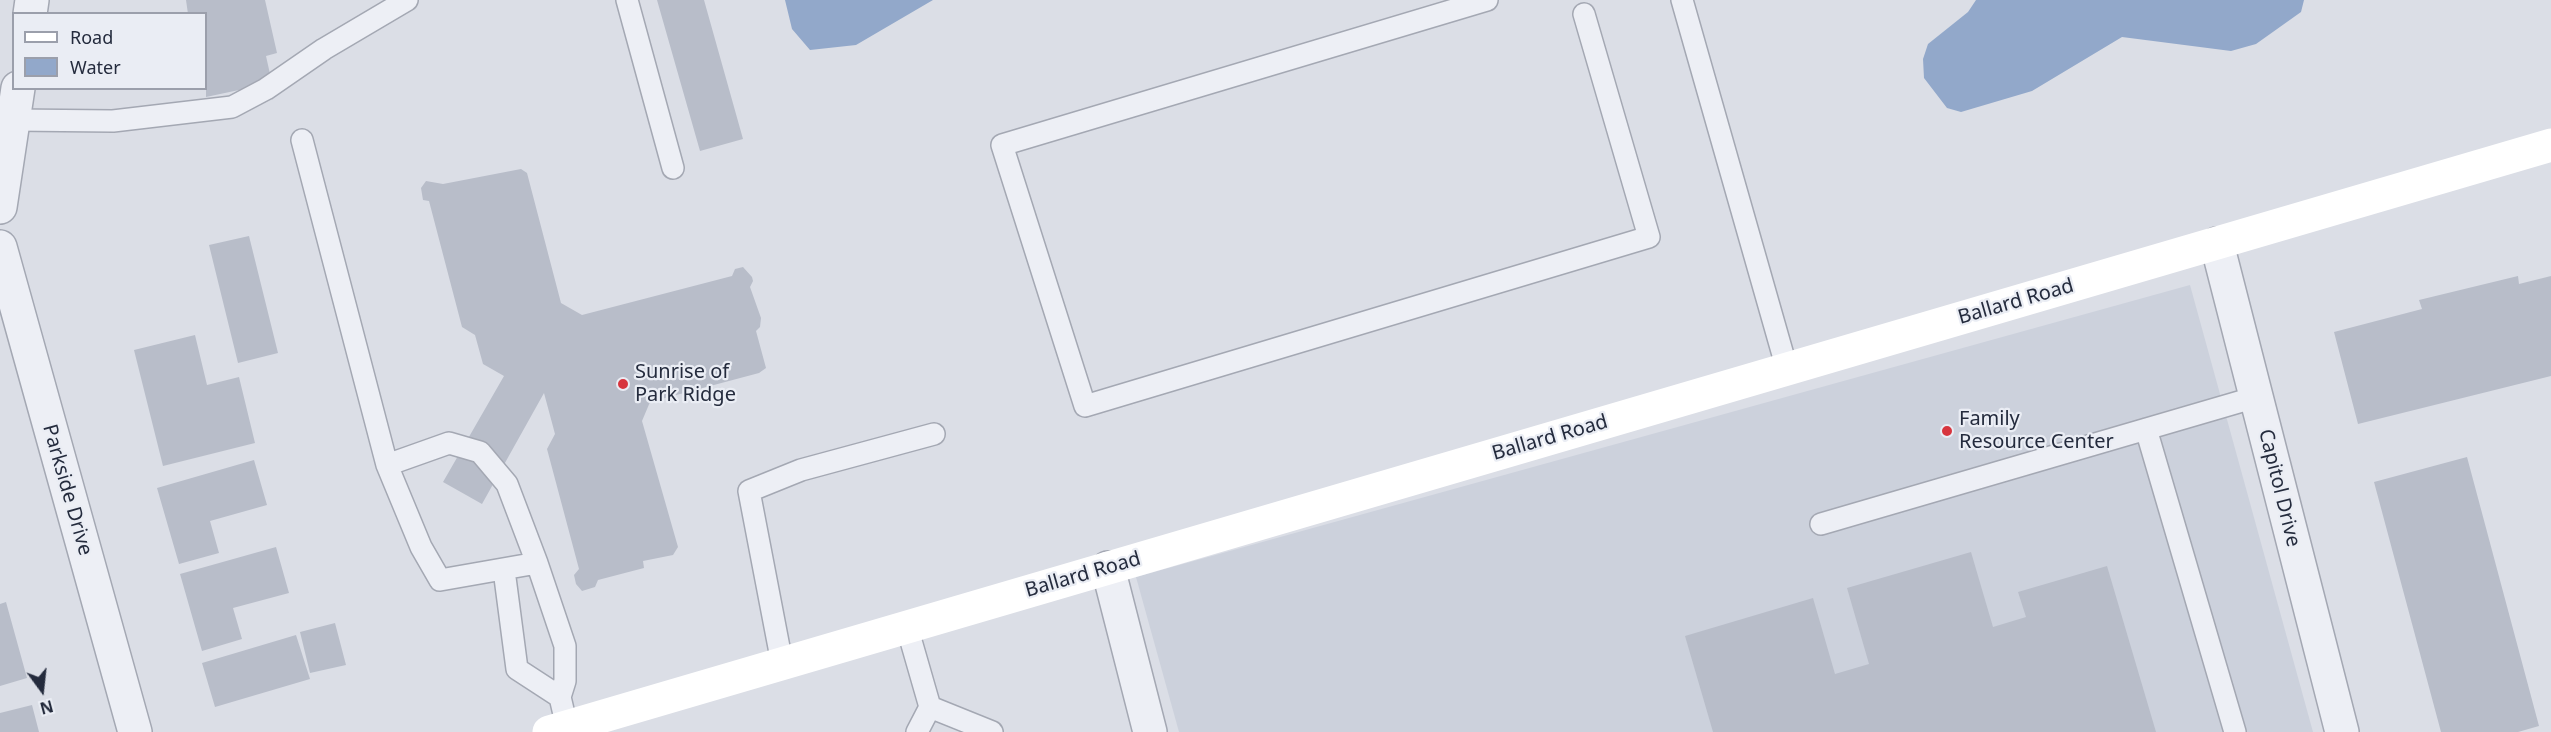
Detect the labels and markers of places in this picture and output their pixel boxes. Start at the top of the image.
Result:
place label: Sunrise of Park Ridge [635,360,736,407]
marker: Sunrise of Park Ridge [616,377,630,391]
place label: Family Resource Center [1959,407,2114,454]
marker: Family Resource Center [1940,424,1954,438]

